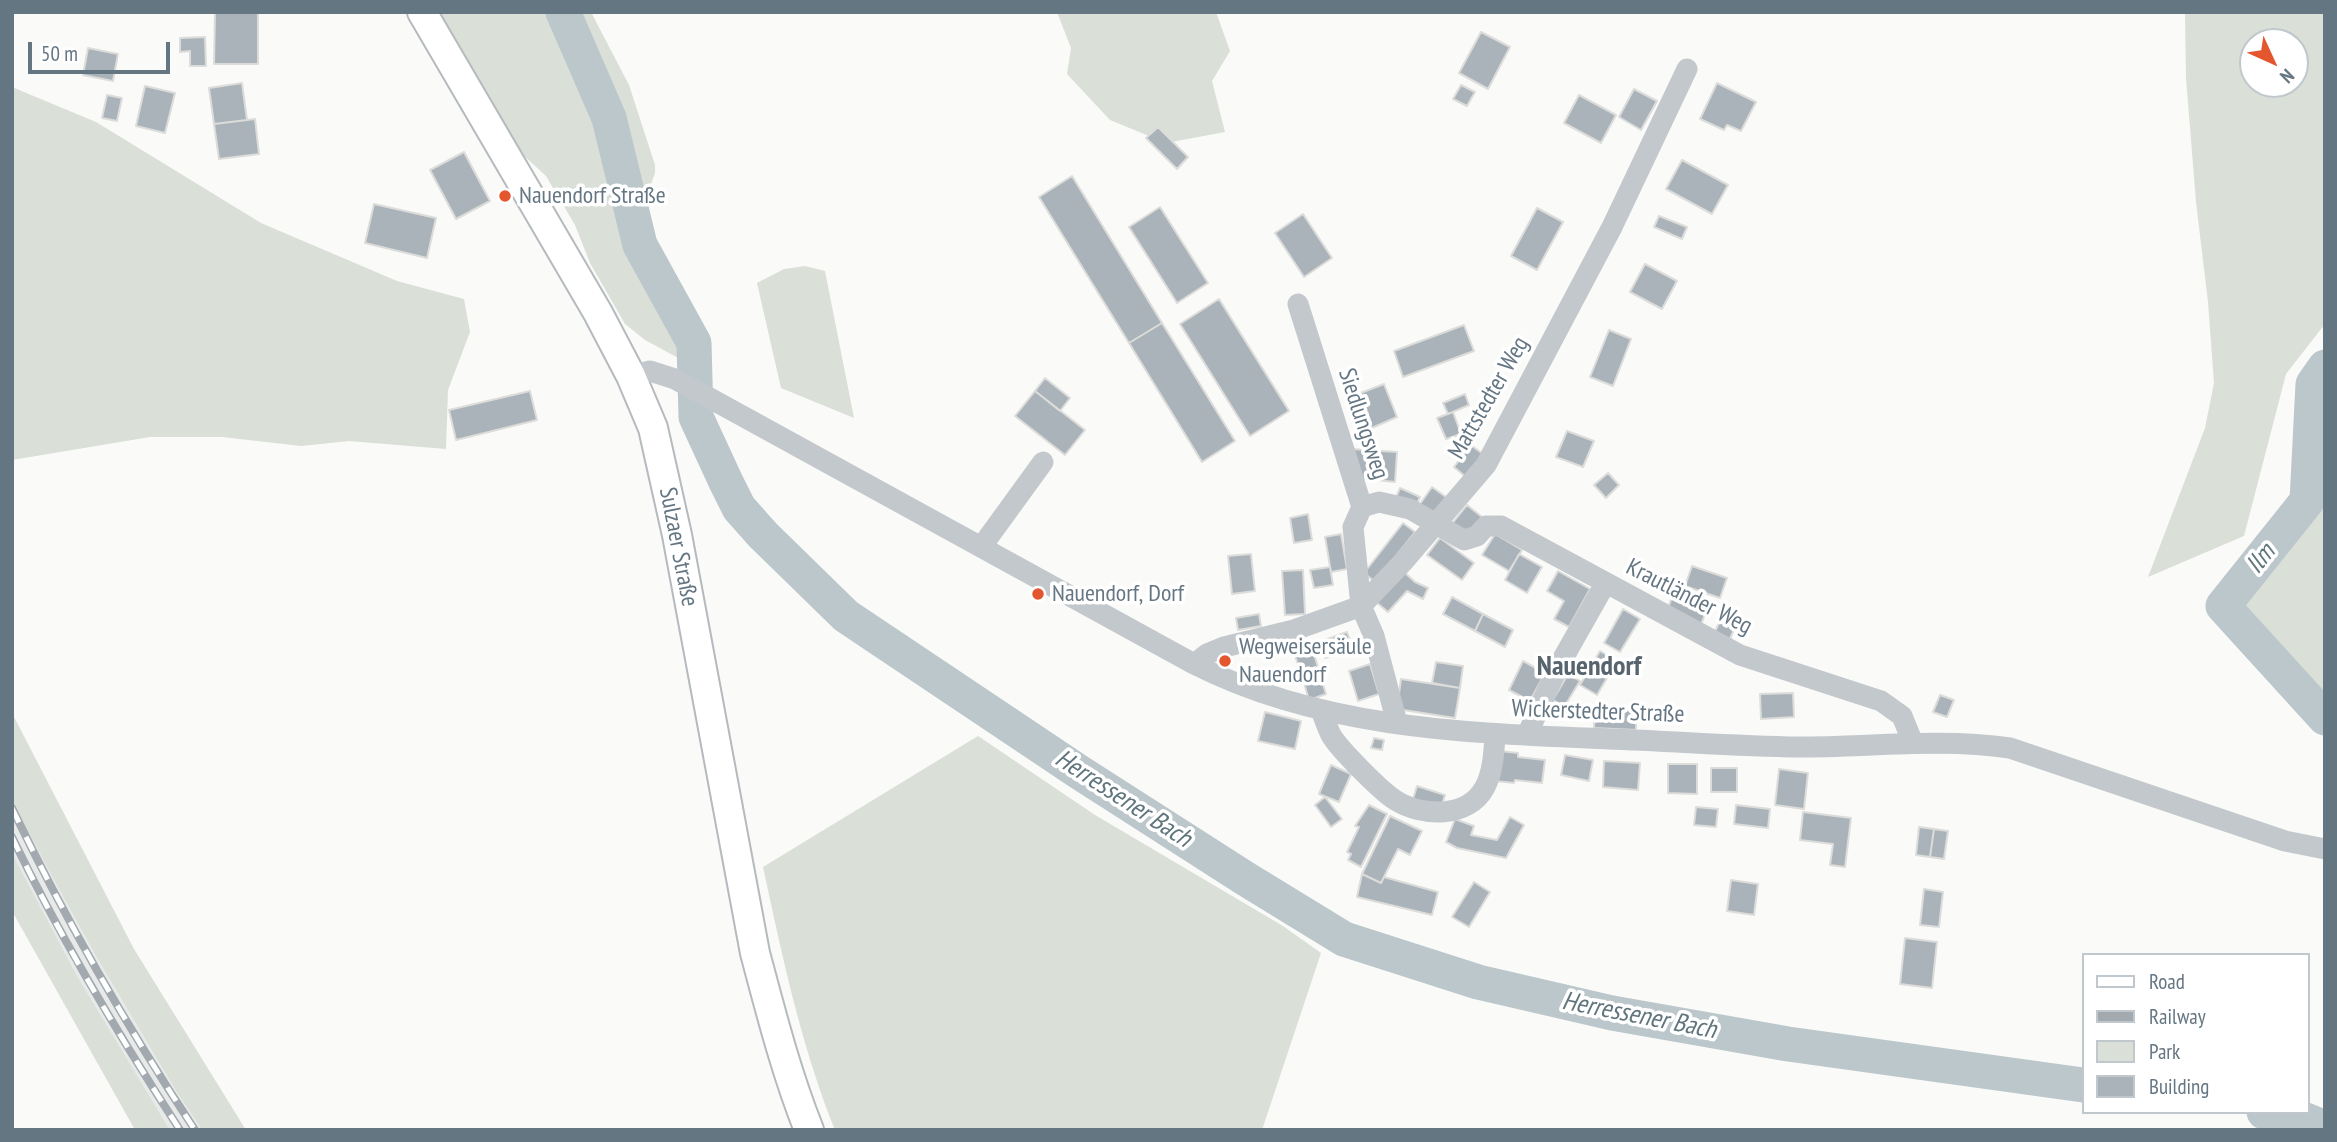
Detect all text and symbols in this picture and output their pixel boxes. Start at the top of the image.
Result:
scale bar [32,28,173,72]
north arrow [2239,28,2309,98]
text: 50 m [41,40,78,67]
text: N [2275,64,2300,89]
place label: Nauendorf Straße [519,182,666,210]
marker: Nauendorf Straße [497,188,513,204]
street label: Mattstedter Weg [1442,332,1536,464]
street label: Siedlungsweg [1332,365,1394,483]
street label: Sulzaer Straße [652,485,704,609]
water label: Ilm [2240,538,2282,580]
street label: Krautländer Weg [1621,553,1757,641]
place label: Nauendorf, Dorf [1052,580,1184,608]
marker: Nauendorf, Dorf [1030,586,1046,602]
place label: Wegweisersäule Nauendorf [1239,633,1372,689]
district label: Nauendorf [1537,650,1641,684]
marker: Wegweisersäule Nauendorf [1217,653,1233,669]
street label: Wickerstedter Straße [1511,695,1685,729]
water label: Herressener Bach [1049,743,1197,855]
legend [2082,953,2309,1114]
text: Road [2149,968,2185,995]
water label: Herressener Bach [1559,986,1719,1046]
text: Railway [2149,1003,2206,1030]
text: Park [2149,1038,2180,1065]
text: Building [2149,1073,2209,1100]

